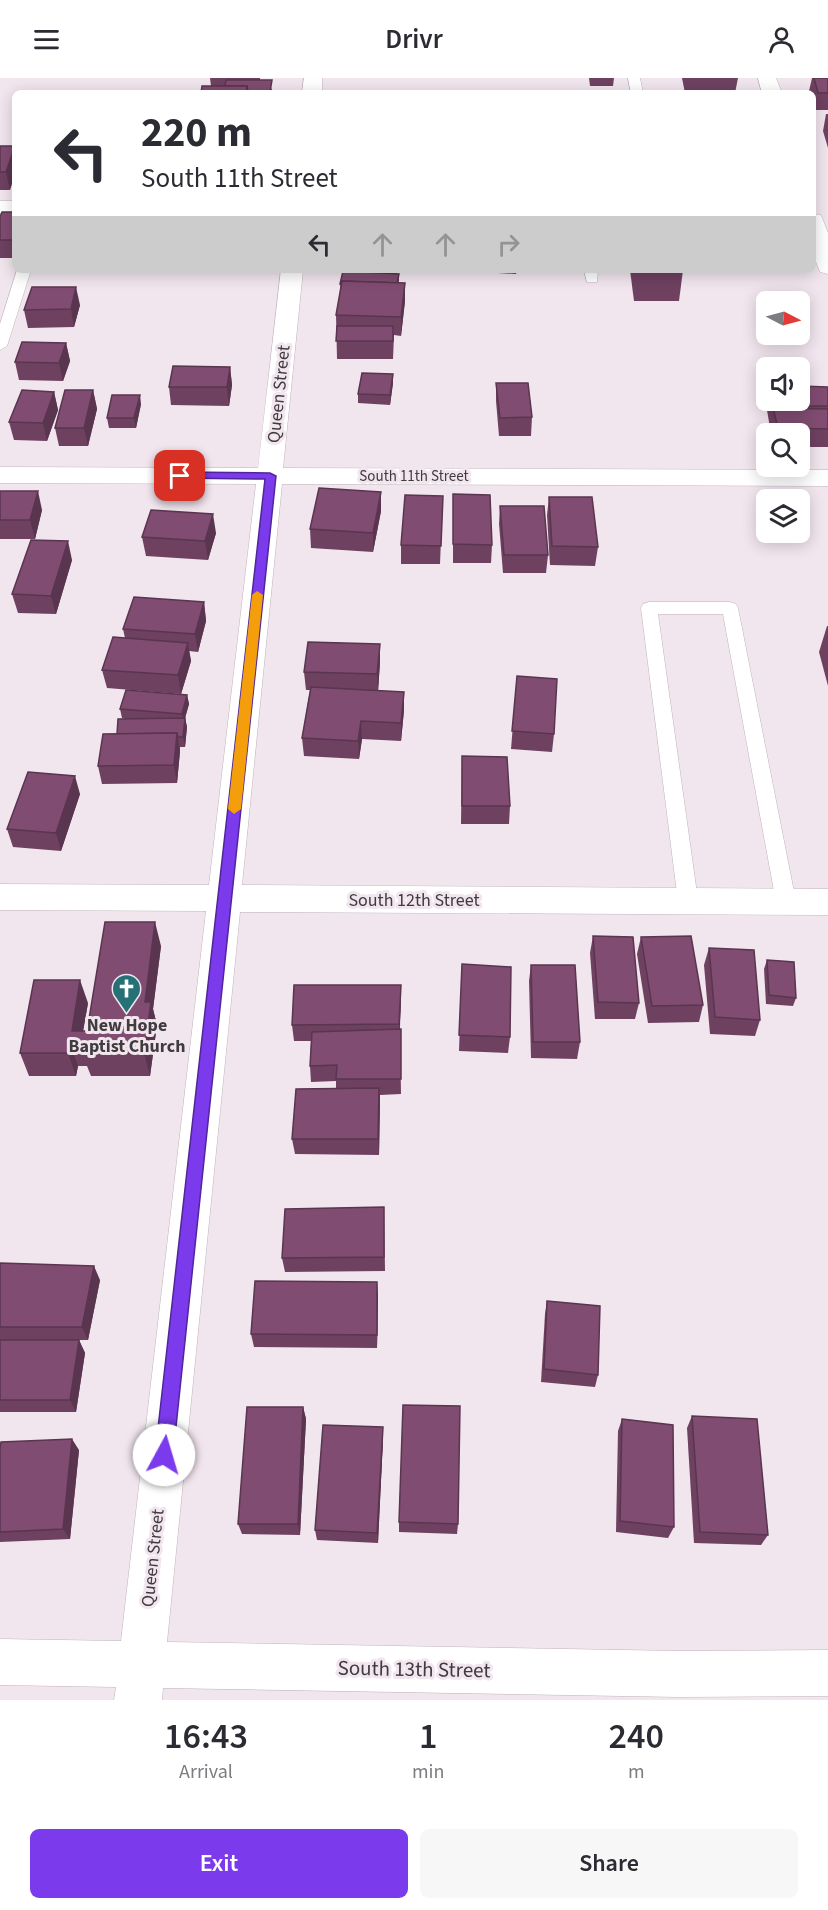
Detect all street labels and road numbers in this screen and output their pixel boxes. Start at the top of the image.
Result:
street label: Queen Street [261,344,297,444]
street label: South 11th Street [359,466,469,487]
street label: South 12th Street [348,888,480,913]
street label: Queen Street [135,1508,171,1608]
street label: South 13th Street [337,1653,491,1685]

